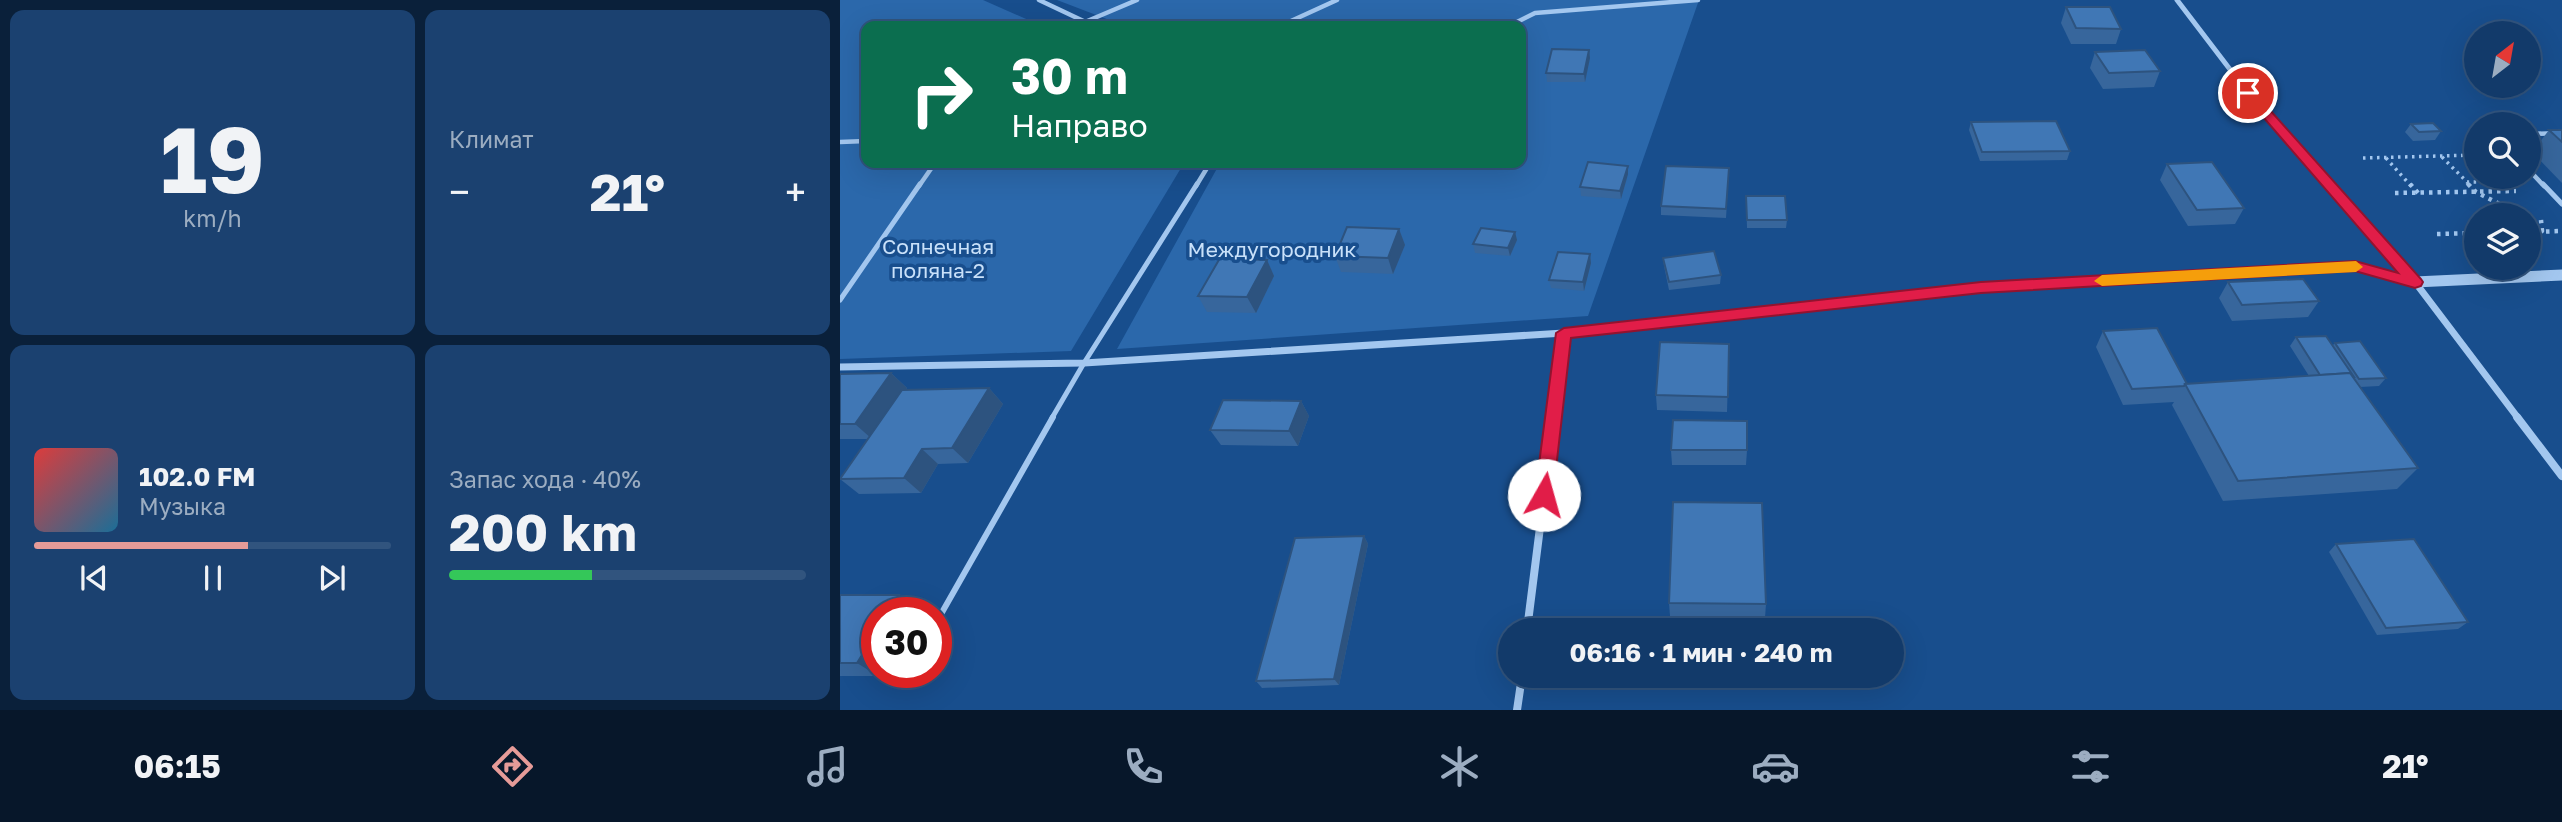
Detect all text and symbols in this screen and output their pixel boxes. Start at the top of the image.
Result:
north arrow [2464,21,2541,98]
map controls [2464,21,2541,280]
text: 30 m [1011,46,1128,105]
icon: right [896,49,987,140]
pin [2218,63,2278,123]
icon: arrive [2229,74,2267,112]
text: 19 [160,104,265,213]
text: Направо [1011,106,1148,144]
button: search [2464,112,2541,189]
text: Климат [449,125,534,153]
text: 21° [590,160,665,222]
text: − [449,169,470,214]
text: + [785,169,806,214]
button: layers [2464,203,2541,280]
text: km/h [183,204,242,232]
park label: Солнечная поляна-2 [882,233,994,283]
park label: Междугородник [1188,236,1356,262]
position arrow [1507,458,1581,532]
text: 102.0 FM [139,461,255,492]
text: Запас хода · 40% [449,465,641,493]
text: Музыка [139,492,226,520]
text: 200 km [449,500,637,562]
icon: previous [75,559,113,597]
icon: pause [194,559,232,597]
icon: next [313,559,351,597]
speed limit sign: 30 [861,597,952,688]
text: 06:16 · 1 мин · 240 m [1570,637,1832,668]
icon: directions [488,742,537,791]
icon: music [803,742,852,791]
icon: phone [1119,742,1168,791]
icon: climate [1435,742,1484,791]
icon: car [1751,742,1800,791]
icon: filters [2066,742,2115,791]
text: 06:15 [133,747,221,785]
text: 21° [2382,747,2429,785]

